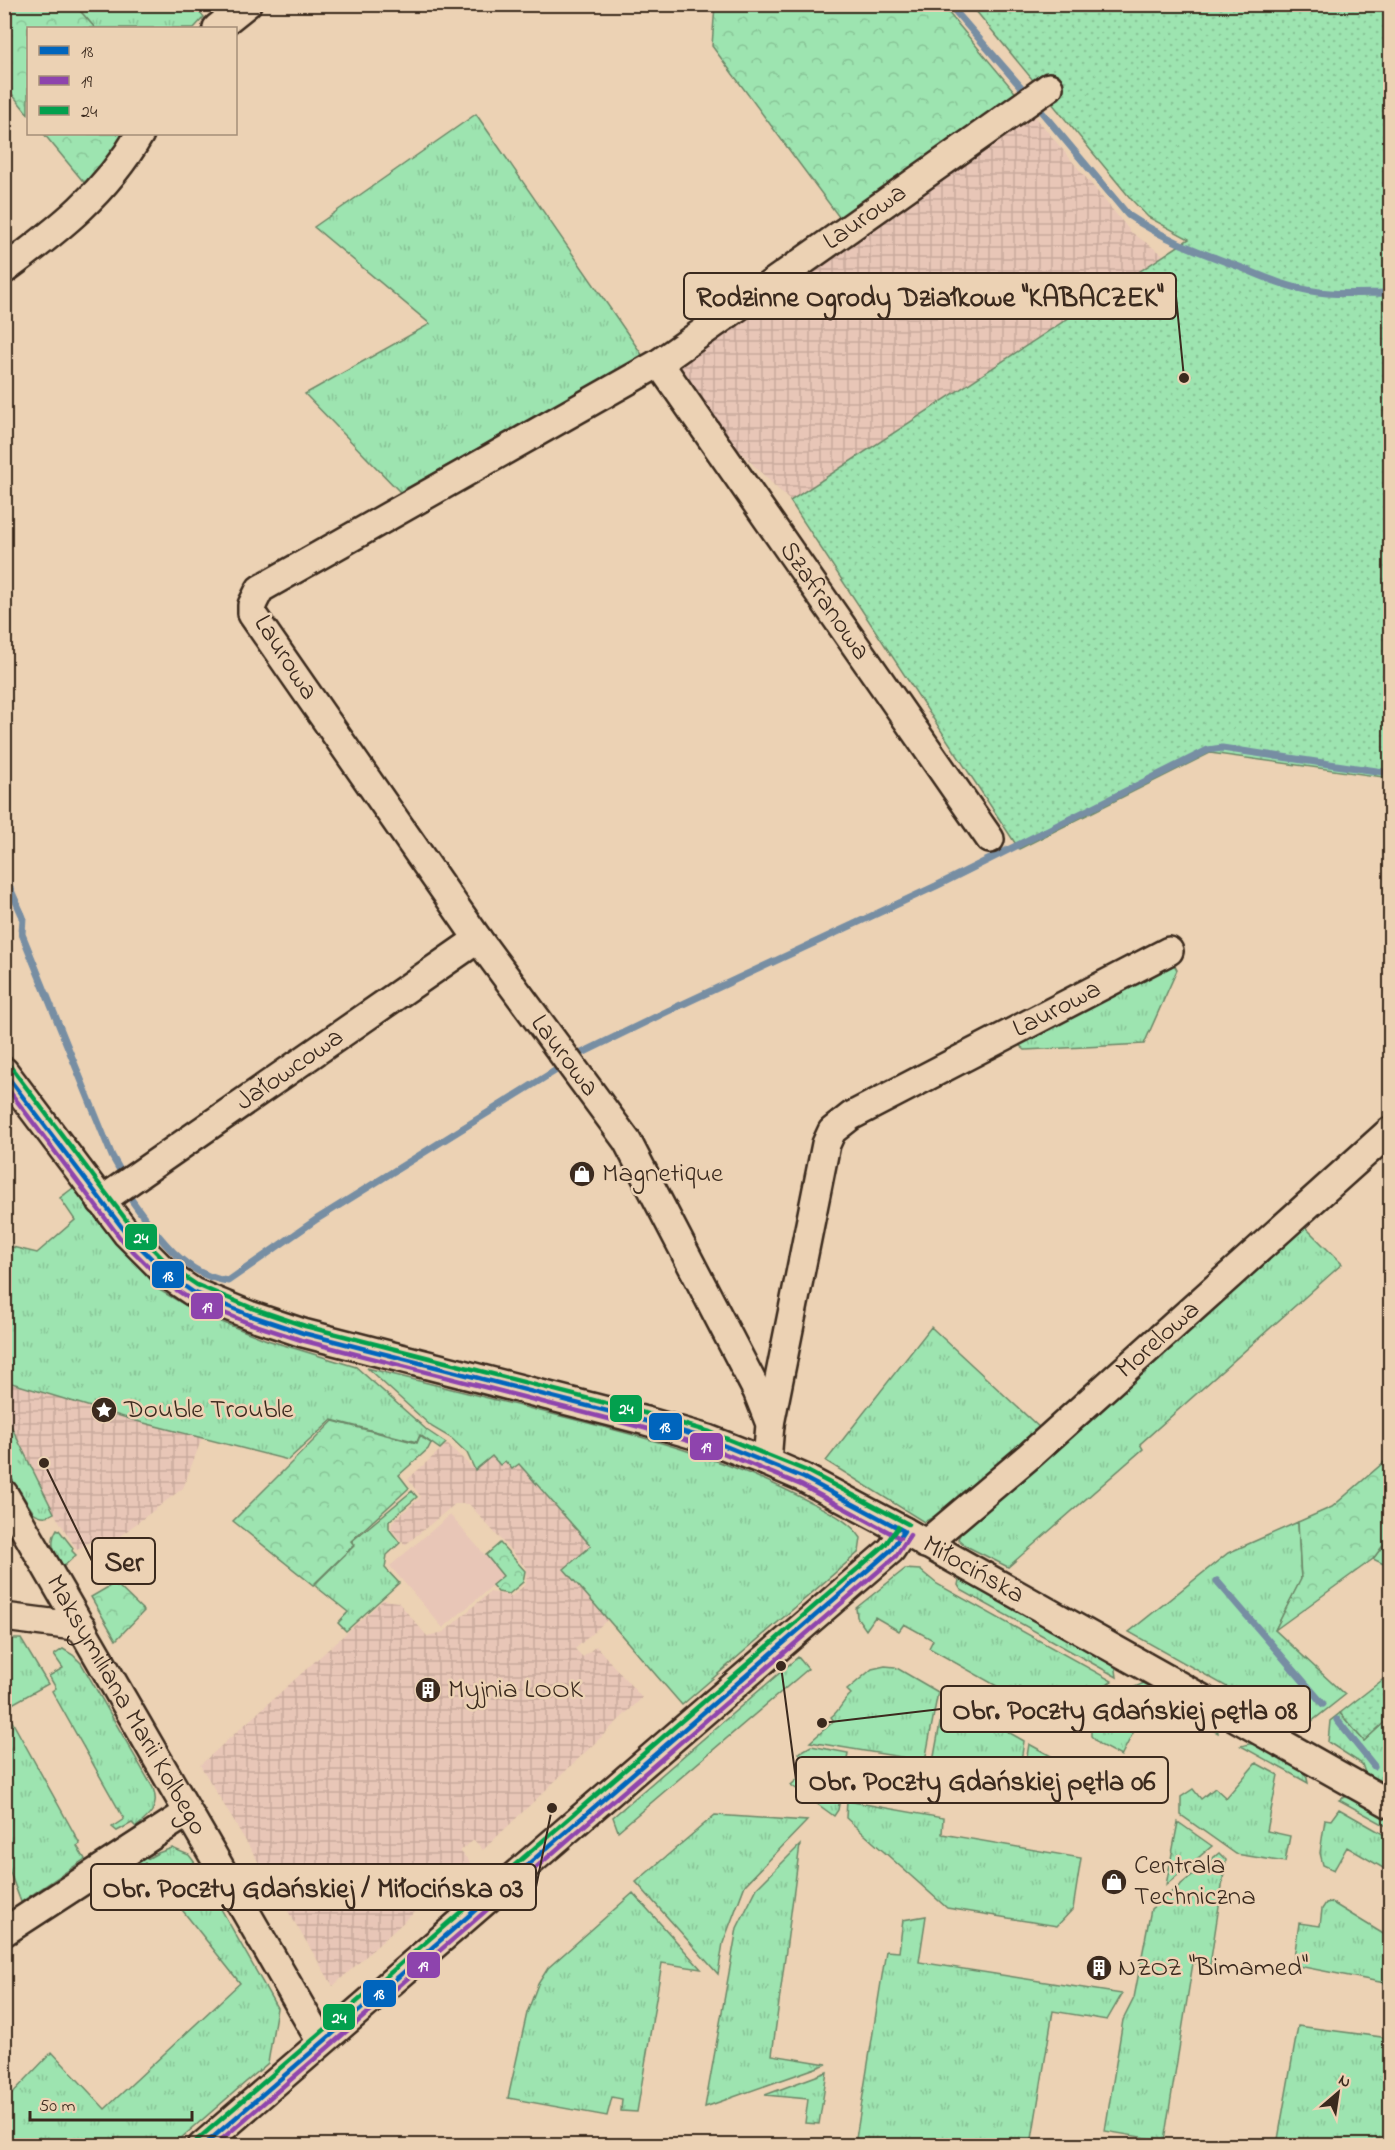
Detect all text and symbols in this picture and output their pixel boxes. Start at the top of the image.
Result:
legend [27,27,237,135]
text: 18 [81,40,94,66]
text: 19 [81,70,93,96]
text: 24 [81,100,98,126]
street label: Laurowa [815,174,915,261]
callout: Rodzinne Ogrody Działkowe "KABACZEK" [684,273,1176,319]
text: Rodzinne Ogrody Działkowe "KABACZEK" [696,279,1164,321]
street label: Szafranowa [769,533,880,669]
street label: Laurowa [243,608,327,708]
street label: Laurowa [1006,970,1108,1048]
street label: Laurowa [520,1006,608,1106]
street label: Jałowcowa [228,1018,352,1121]
place label: Magnetique [602,1155,724,1194]
shop icon: Magnetique [567,1159,597,1189]
line badge: 24 [124,1223,158,1251]
text: 24 [133,1227,149,1251]
line badge: 18 [151,1260,185,1289]
text: 18 [162,1265,174,1289]
street label: Morelowa [1107,1291,1209,1388]
line badge: 19 [190,1292,224,1320]
text: 19 [202,1296,212,1320]
place label: Double Trouble [123,1391,294,1430]
line badge: 24 [609,1394,643,1423]
place icon: Double Trouble [89,1395,119,1425]
text: 24 [618,1398,634,1422]
line badge: 18 [648,1412,683,1441]
text: 18 [659,1416,671,1440]
line badge: 19 [689,1432,724,1461]
text: 19 [701,1436,711,1460]
street label: Miłocińska [915,1526,1032,1614]
callout: Ser [92,1538,155,1584]
text: Ser [104,1544,145,1585]
street label: Maksymiliana Marii Kolbego [35,1568,217,1843]
place label: Myjnia LOOK [448,1671,584,1710]
building icon: Myjnia LOOK [413,1675,443,1705]
callout: Obr. Poczty Gdańskiej pętla 08 [941,1686,1310,1732]
text: Obr. Poczty Gdańskiej pętla 08 [952,1692,1298,1733]
callout: Obr. Poczty Gdańskiej pętla 06 [796,1757,1168,1803]
text: Obr. Poczty Gdańskiej pętla 06 [808,1763,1156,1804]
place label: Centrala Techniczna [1134,1847,1256,1917]
callout: Obr. Poczty Gdańskiej / Miłocińska 03 [91,1864,536,1910]
shop icon: Centrala Techniczna [1099,1867,1129,1897]
text: Obr. Poczty Gdańskiej / Miłocińska 03 [103,1870,523,1911]
place label: NZOZ "Bimamed" [1118,1949,1308,1988]
line badge: 19 [406,1951,441,1979]
building icon: NZOZ "Bimamed" [1084,1953,1114,1983]
text: 19 [418,1955,428,1979]
line badge: 18 [362,1979,397,2008]
text: 18 [373,1983,385,2007]
line badge: 24 [322,2003,356,2031]
text: 24 [331,2007,347,2031]
north arrow [1308,2063,1368,2123]
text: N [1334,2069,1355,2095]
scale bar [30,2084,192,2122]
text: 50 m [39,2094,76,2120]

